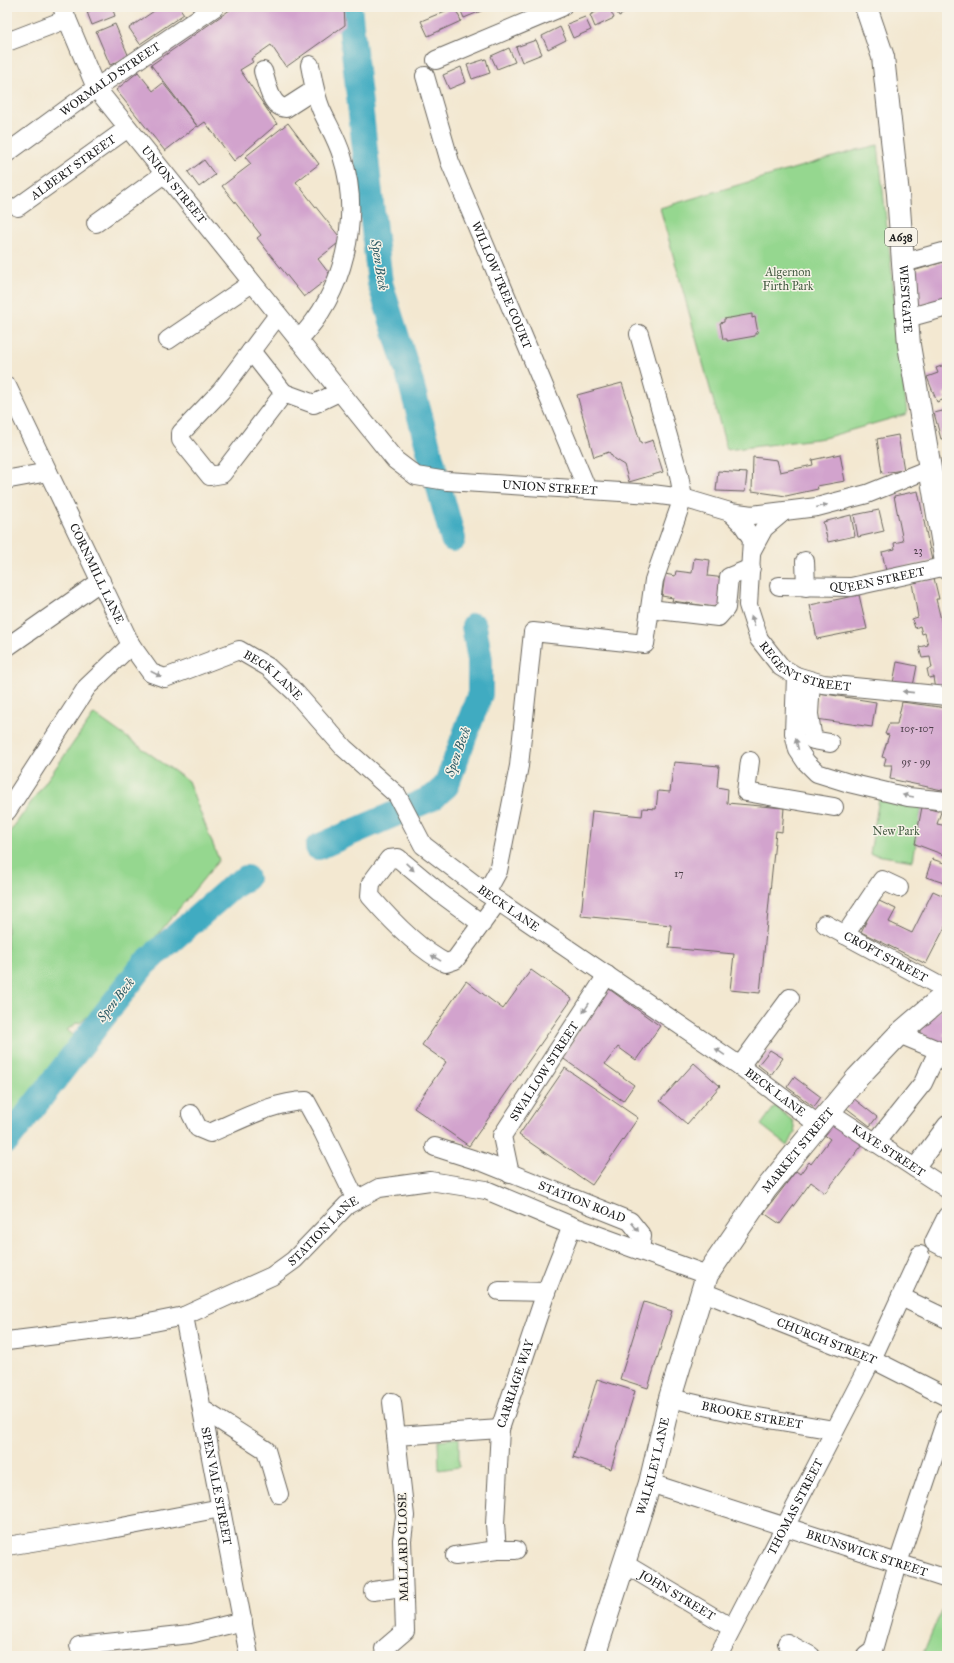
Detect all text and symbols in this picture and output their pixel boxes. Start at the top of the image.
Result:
street label: WORMALD STREET [57,39,163,119]
street label: ALBERT STREET [27,132,119,203]
street label: UNION STREET [138,143,209,226]
street label: WILLOW TREE COURT [469,219,534,351]
road number: A638 [885,228,917,246]
water label: Spen Beck [367,237,391,292]
street label: WESTGATE [896,264,915,334]
park label: Algernon Firth Park [763,265,814,293]
street label: UNION STREET [502,478,598,498]
one-way arrow [816,503,828,509]
street label: CORNMILL LANE [67,521,127,626]
house number: 23 [914,545,922,557]
street label: QUEEN STREET [829,564,926,595]
one-way arrow [750,615,756,627]
street label: REGENT STREET [756,638,852,694]
street label: BECK LANE [241,647,306,703]
one-way arrow [150,671,162,677]
one-way arrow [902,689,914,696]
house number: 105-107 [900,723,934,735]
water label: Spen Beck [441,725,474,780]
one-way arrow [794,738,800,750]
house number: 95 - 99 [901,756,931,768]
one-way arrow [902,793,914,799]
park label: New Park [872,824,920,838]
one-way arrow [405,863,415,872]
house number: 17 [674,868,684,880]
street label: BECK LANE [475,882,542,935]
street label: CROFT STREET [841,928,930,985]
one-way arrow [430,954,442,961]
water label: Spen Beck [93,975,138,1026]
one-way arrow [582,1003,590,1013]
street label: SWALLOW STREET [507,1019,582,1124]
one-way arrow [715,1048,725,1056]
street label: BECK LANE [742,1065,808,1120]
street label: MARKET STREET [759,1105,837,1196]
street label: KAYE STREET [849,1122,928,1180]
street label: STATION ROAD [537,1178,628,1225]
street label: STATION LANE [285,1193,361,1269]
one-way arrow [631,1222,639,1233]
street label: CHURCH STREET [775,1315,879,1367]
street label: CARRIAGE WAY [494,1337,537,1430]
street label: BROOKE STREET [700,1398,804,1432]
street label: WALKLEY LANE [633,1416,672,1516]
street label: SPEN VALE STREET [198,1426,235,1546]
street label: THOMAS STREET [765,1456,826,1557]
street label: MALLARD CLOSE [395,1492,411,1602]
street label: BRUNSWICK STREET [804,1527,930,1579]
street label: JOHN STREET [634,1566,718,1623]

